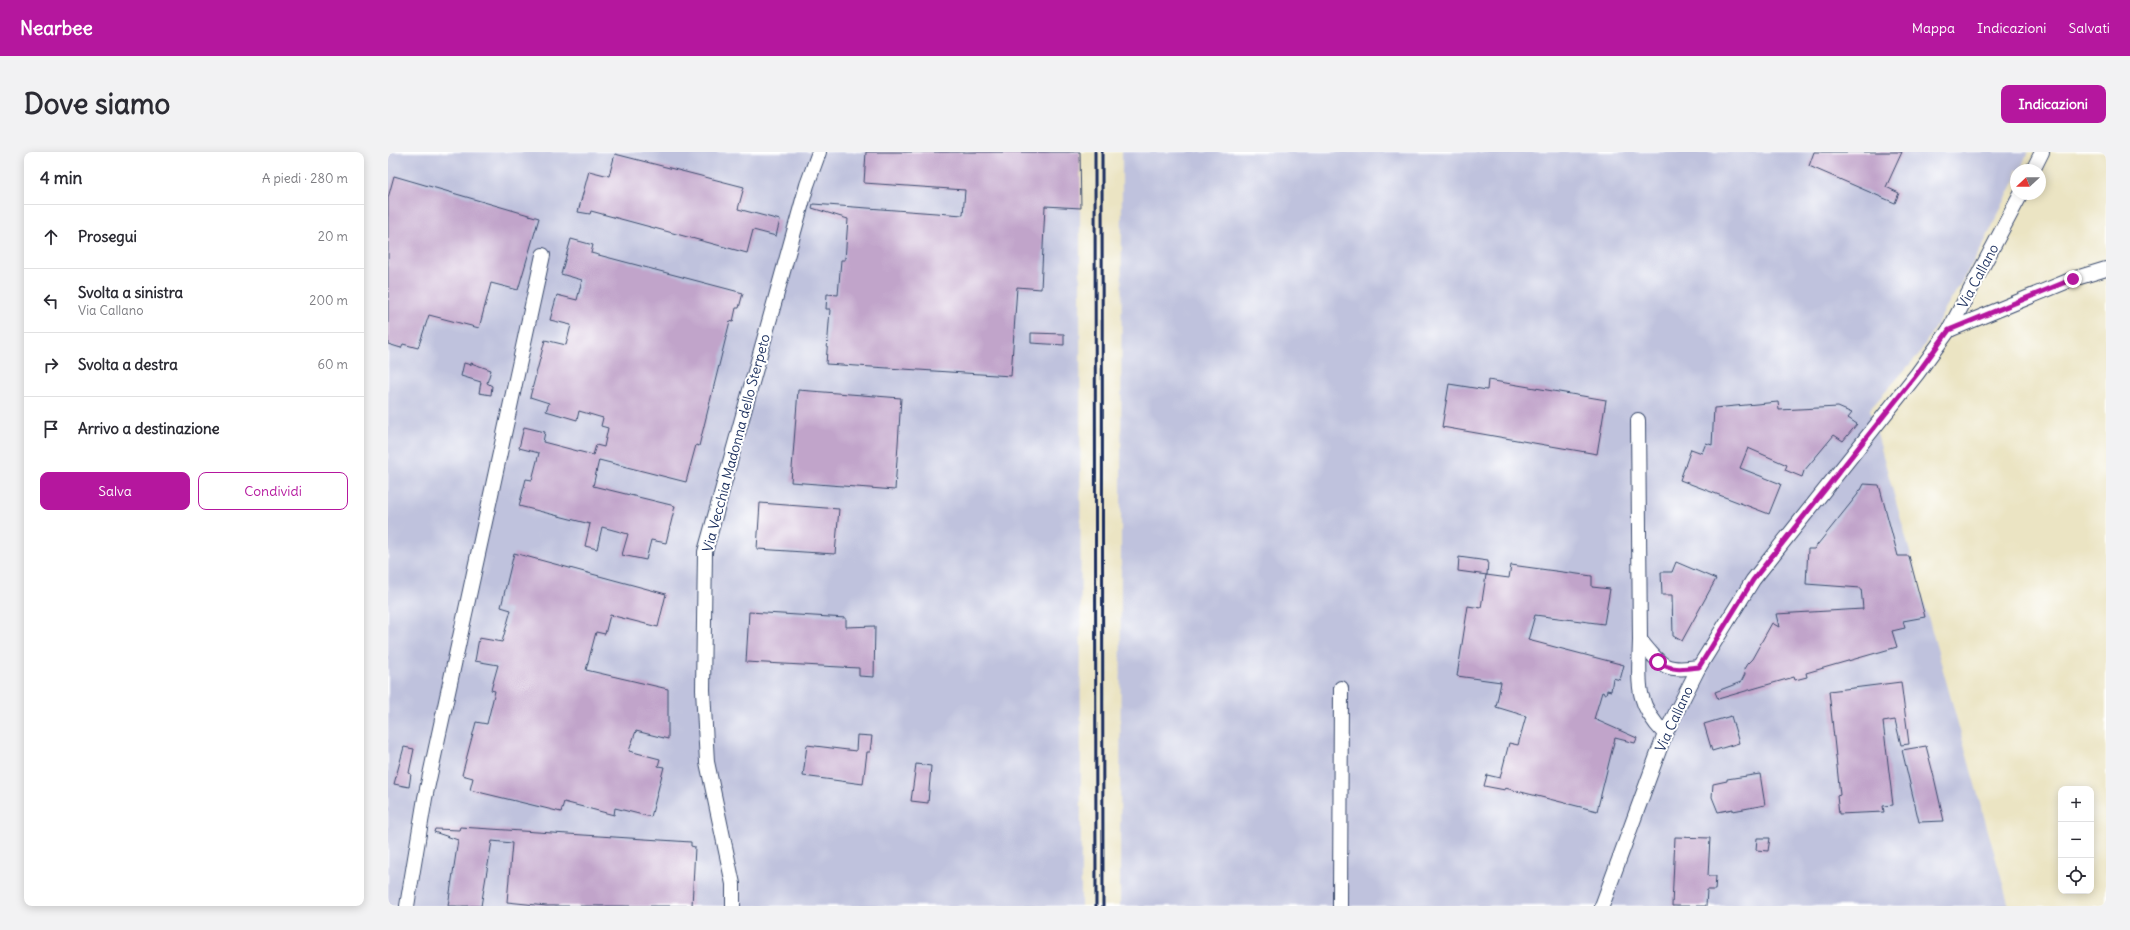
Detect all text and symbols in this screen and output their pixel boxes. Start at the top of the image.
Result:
text: Nearbee [20,16,93,40]
text: Mappa [1912,19,1955,37]
text: Indicazioni [1977,19,2047,37]
text: Salvati [2069,19,2110,37]
button: Indicazioni [2001,85,2106,123]
text: Dove siamo [24,86,170,122]
north arrow [2010,164,2046,200]
text: 4 min [40,167,82,189]
text: A piedi · 280 m [262,170,348,187]
icon: ahead [40,226,62,248]
text: Prosegui [78,227,137,246]
text: 20 m [318,228,348,245]
street label: Via Callano [1953,241,2003,311]
route end [2064,270,2082,288]
text: Svolta a sinistra [78,283,183,302]
icon: left [40,290,62,312]
text: 200 m [309,292,348,309]
text: Via Callano [78,302,144,319]
street label: Via Vecchia Madonna dello Sterpeto [698,332,774,554]
icon: right [40,354,62,376]
text: Svolta a destra [78,355,178,374]
text: 60 m [317,356,348,373]
icon: arrive [40,418,62,440]
text: Arrivo a destinazione [78,419,220,438]
button: Salva [40,472,190,510]
button: Condividi [198,472,348,510]
route start [1649,653,1667,671]
street label: Via Callano [1651,683,1697,755]
map controls [2058,786,2094,894]
button: + [2058,786,2094,822]
button: − [2058,822,2094,858]
button: locate [2058,858,2094,894]

